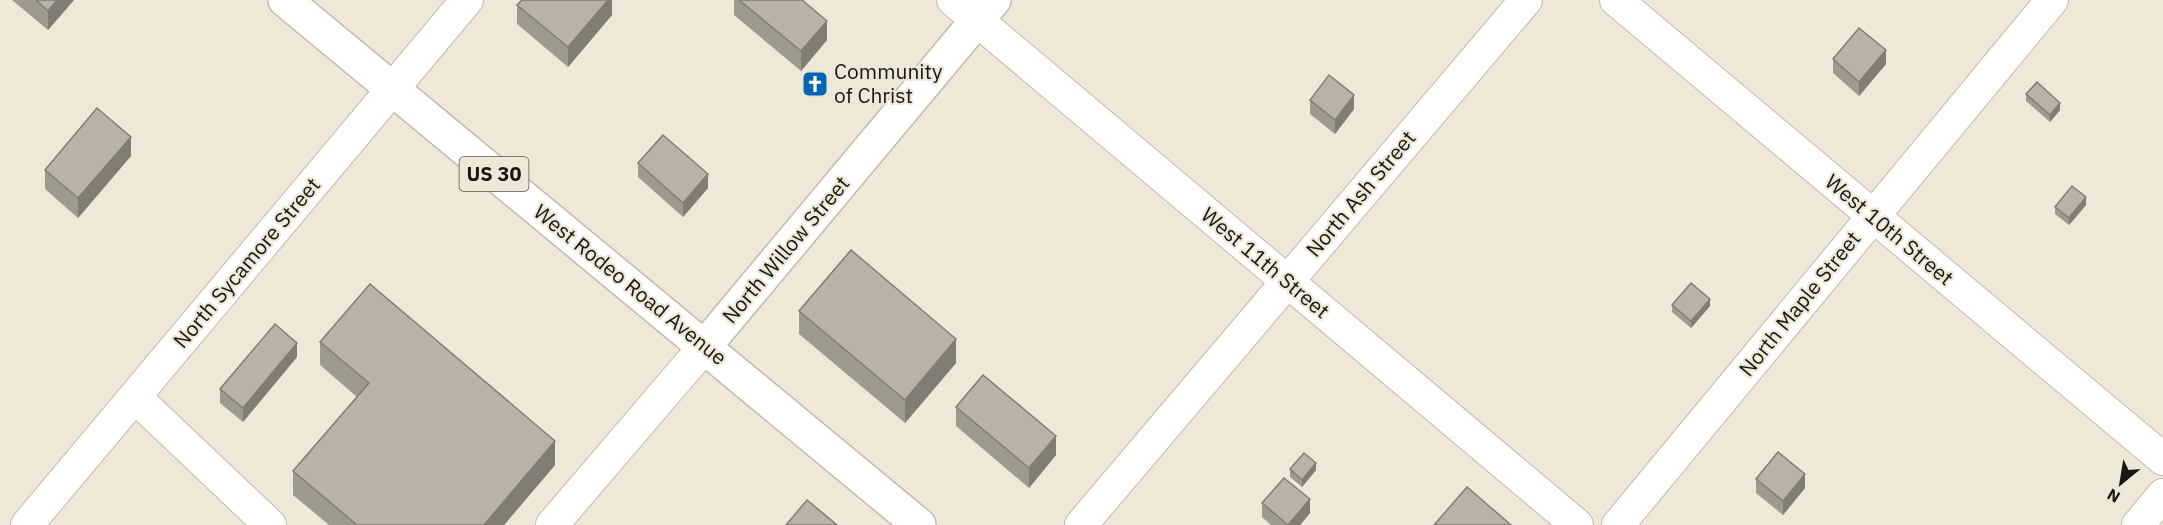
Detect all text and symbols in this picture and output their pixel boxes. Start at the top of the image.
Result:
place label: Community of Christ [834,57,943,109]
church icon: Community of Christ [800,69,830,99]
street label: North Ash Street [1299,124,1421,262]
road number: US 30 [460,157,528,191]
street label: West 10th Street [1820,167,1960,291]
street label: North Willow Street [715,170,855,329]
street label: North Sycamore Street [166,171,326,354]
street label: West Rodeo Road Avenue [528,198,733,371]
street label: West 11th Street [1196,200,1336,324]
street label: North Maple Street [1732,225,1866,382]
north arrow [2091,453,2151,513]
text: N [2103,484,2124,508]

